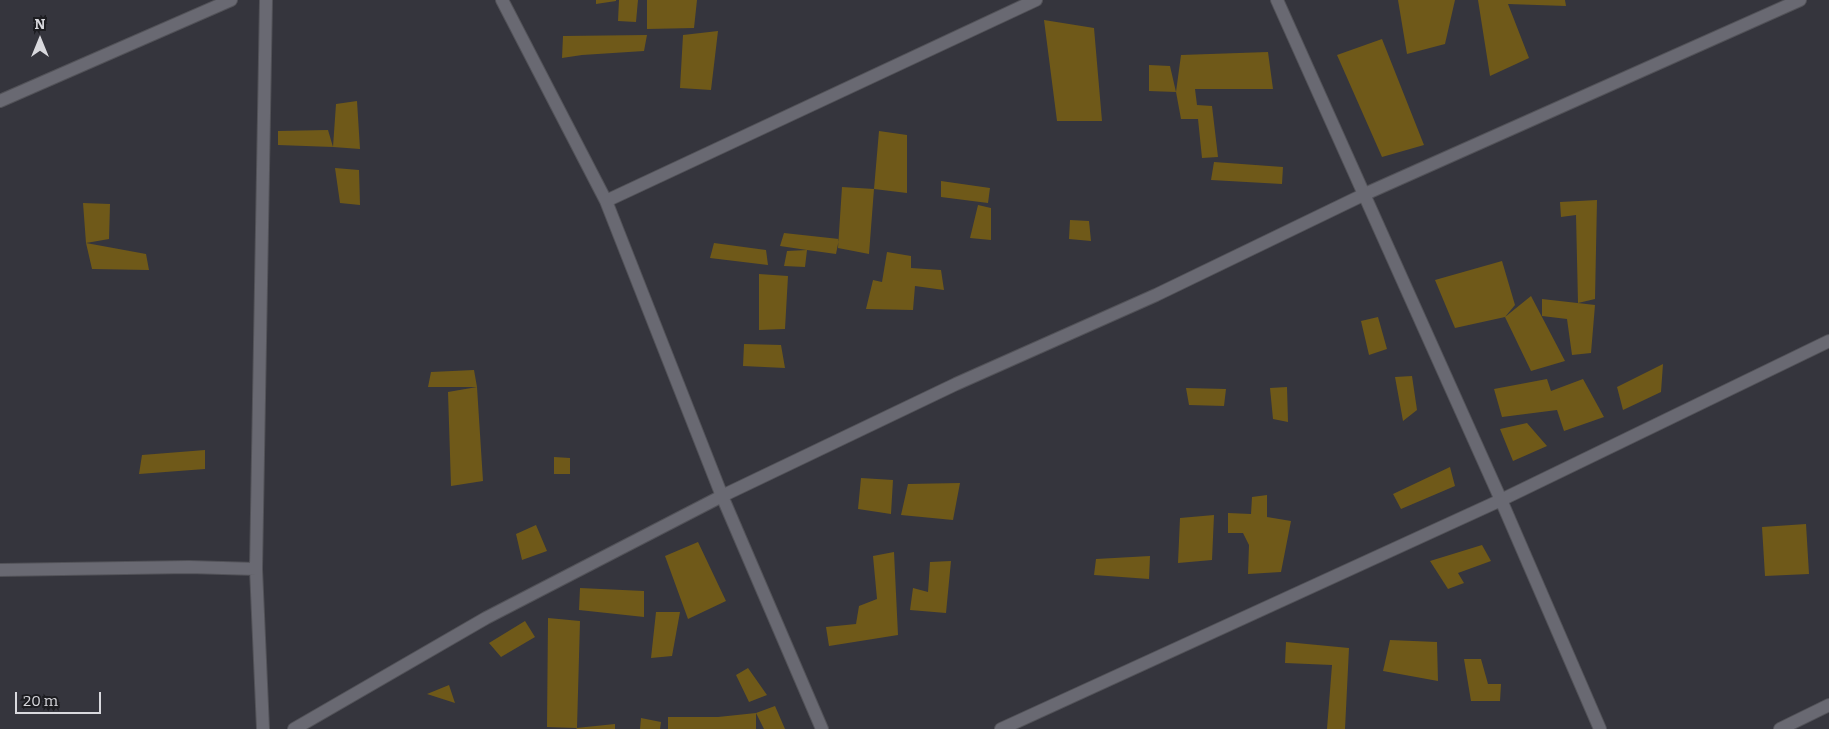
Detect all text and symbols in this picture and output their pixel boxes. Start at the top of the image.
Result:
north arrow [15,15,65,65]
text: N [35,16,45,33]
scale bar [18,682,104,714]
text: 20 m [23,692,58,710]

